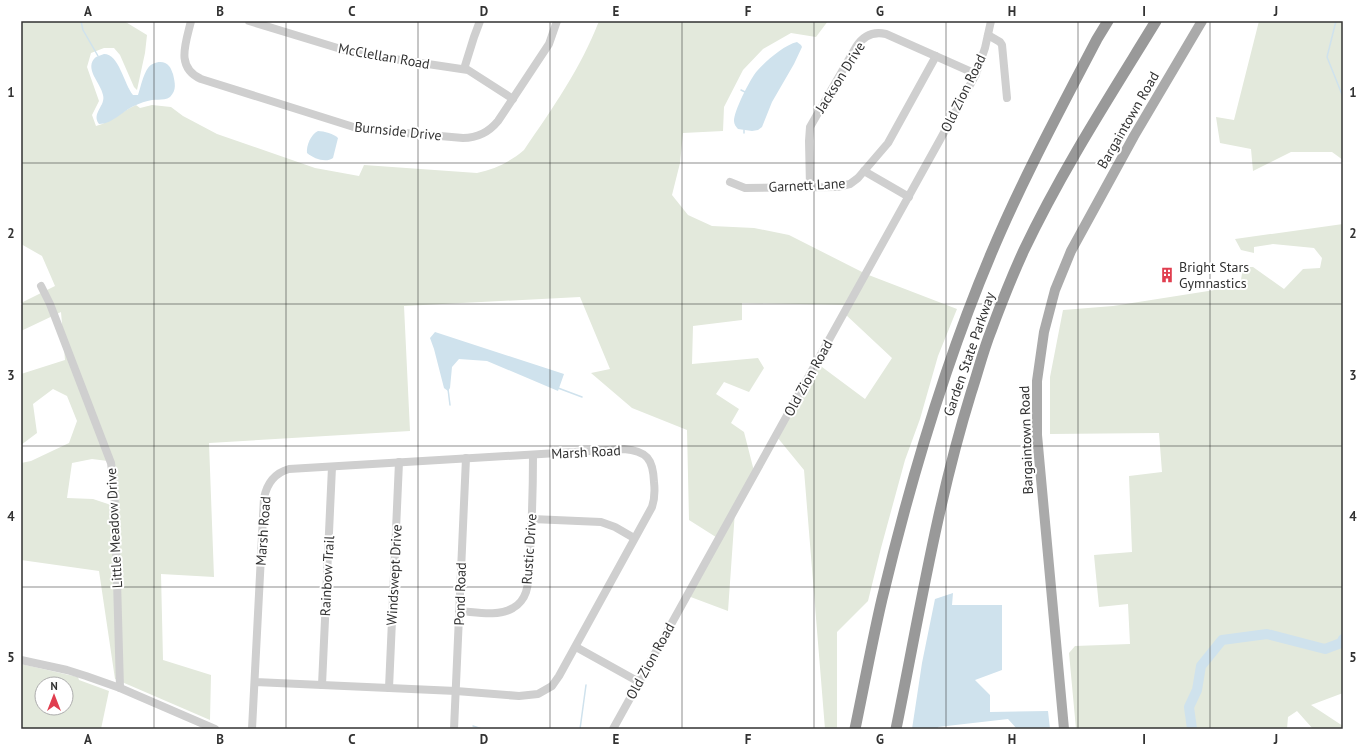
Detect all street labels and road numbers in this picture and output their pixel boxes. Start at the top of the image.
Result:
street label: Jackson Drive [811,38,869,117]
street label: McClellan Road [337,39,431,73]
street label: Old Zion Road [936,51,990,135]
street label: Bargaintown Road [1093,68,1163,172]
street label: Burnside Drive [354,117,442,145]
street label: Garnett Lane [768,174,846,196]
street label: Garden State Parkway [939,289,999,419]
street label: Old Zion Road [780,337,836,419]
street label: Bargaintown Road [1015,385,1037,495]
street label: Marsh Road [551,441,621,463]
street label: Little Meadow Drive [102,467,126,589]
street label: Marsh Road [252,496,274,566]
street label: Rustic Drive [518,513,540,585]
street label: Windswept Drive [382,524,406,626]
street label: Rainbow Trail [316,535,338,617]
street label: Pond Road [450,562,470,626]
street label: Old Zion Road [622,620,678,702]

